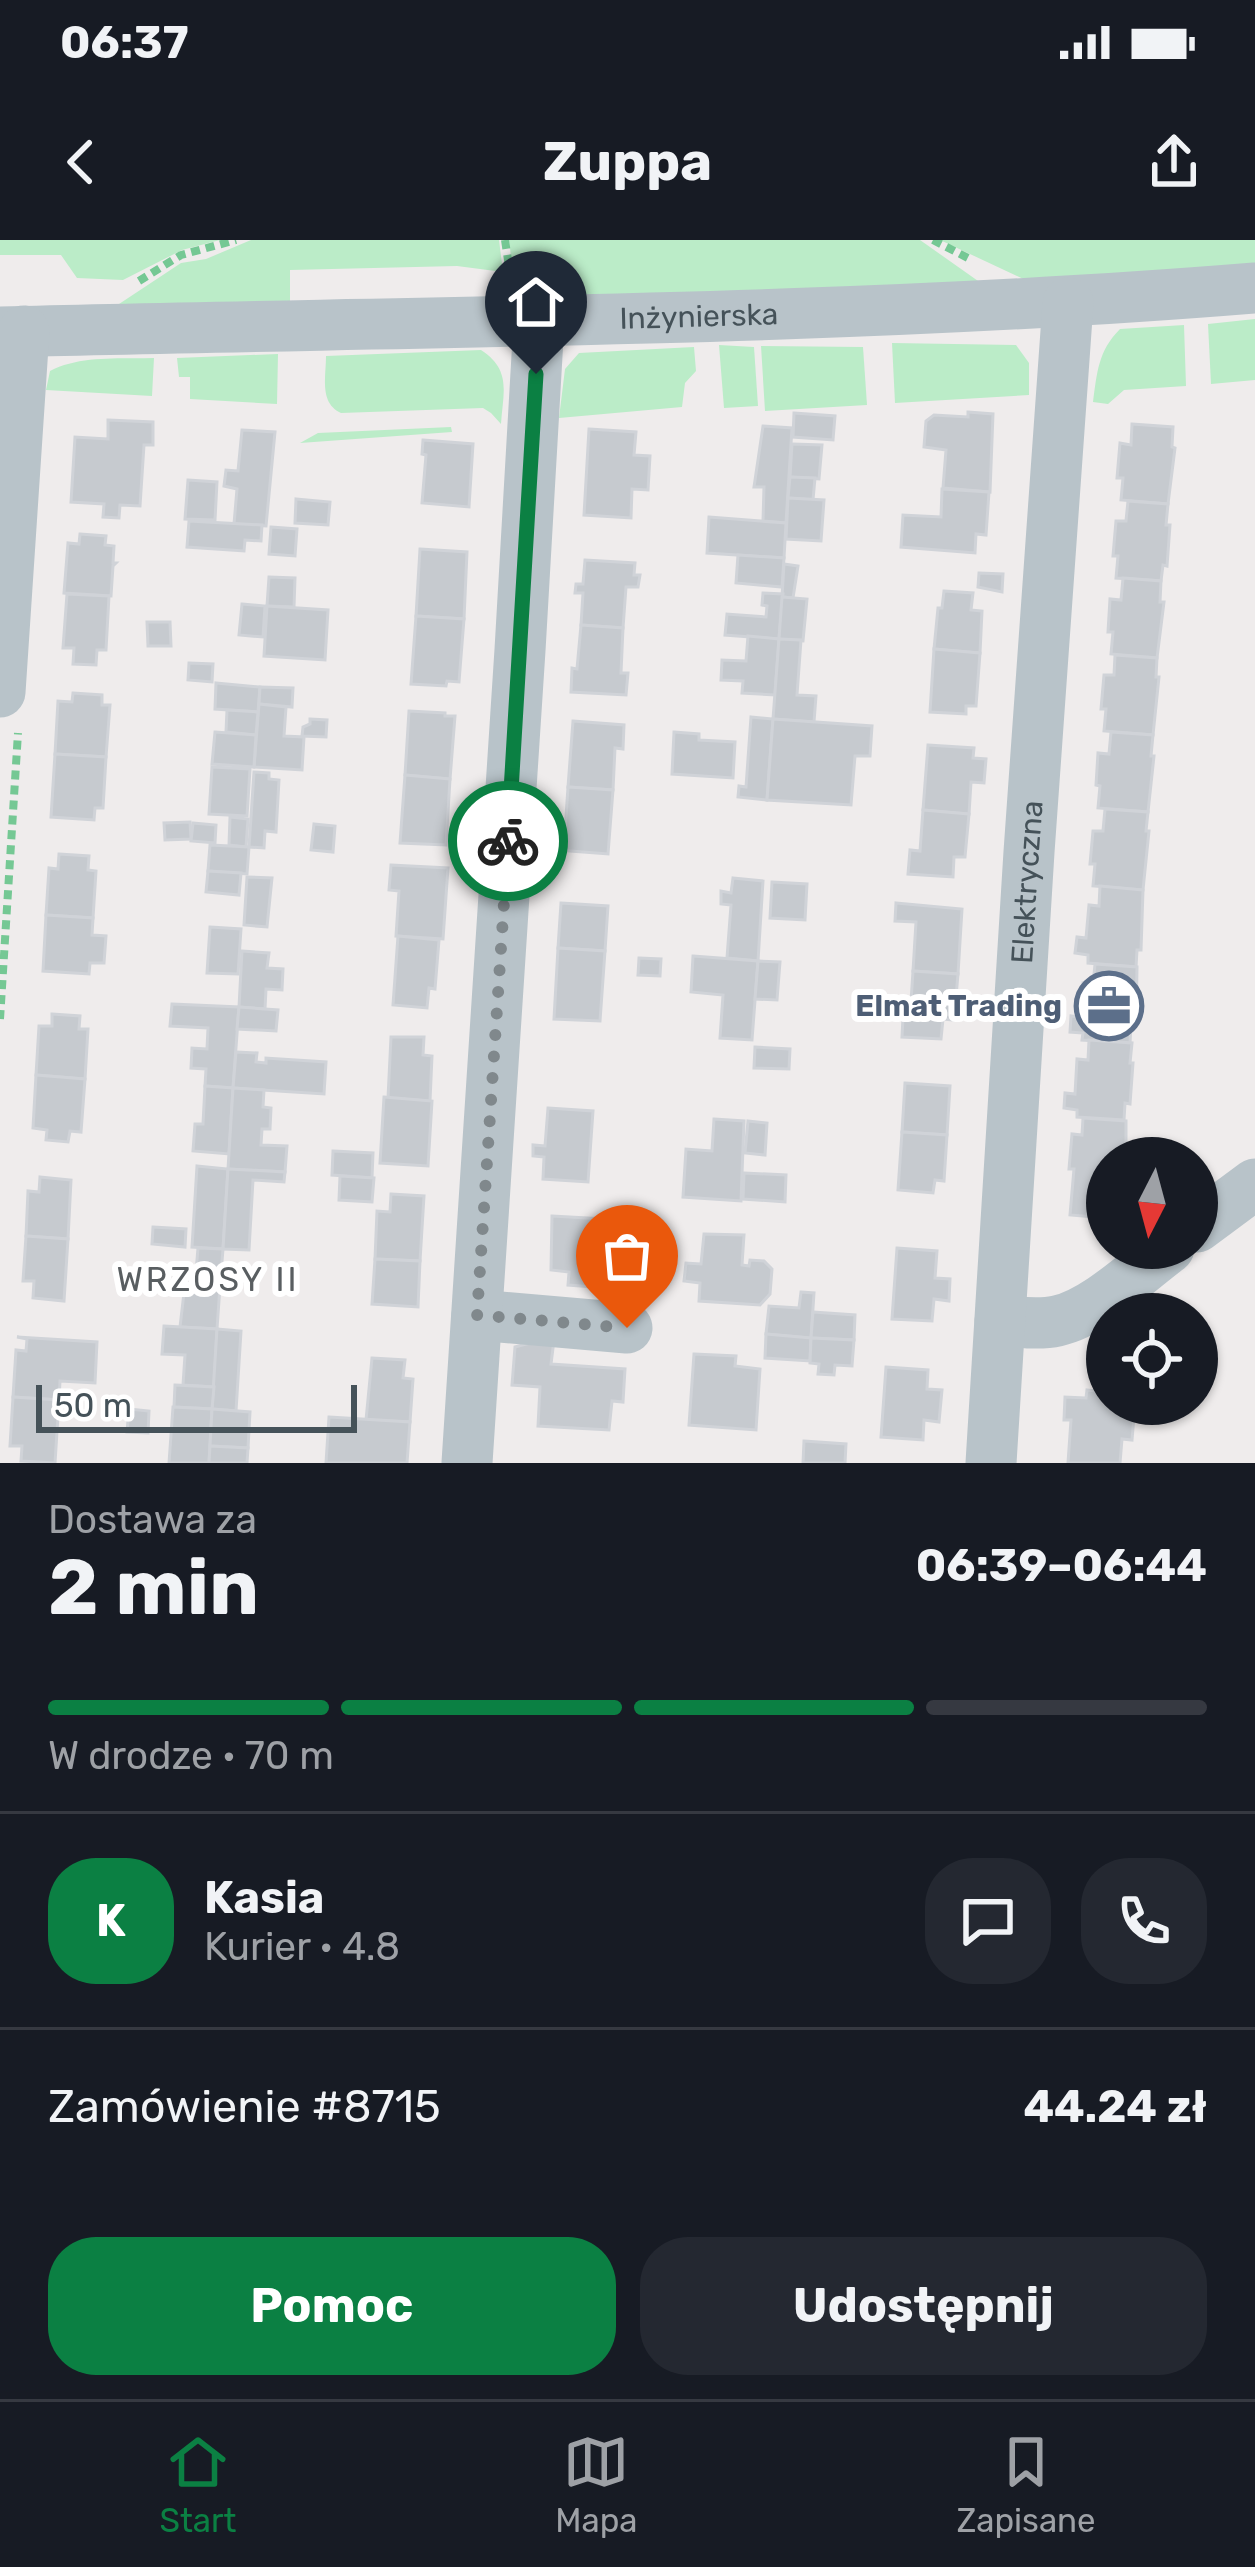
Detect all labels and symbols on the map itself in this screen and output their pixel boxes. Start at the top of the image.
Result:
pin [485,251,587,374]
street label: Inżynierska [619,296,779,337]
courier [448,781,568,901]
street label: Elektryczna [1004,799,1051,965]
office icon: Elmat Trading [1074,971,1144,1041]
place label: Elmat Trading [855,988,1062,1024]
north arrow [1086,1137,1218,1269]
pin [576,1205,678,1328]
district label: WRZOSY II [116,1260,300,1299]
scale bar [36,1379,357,1432]

